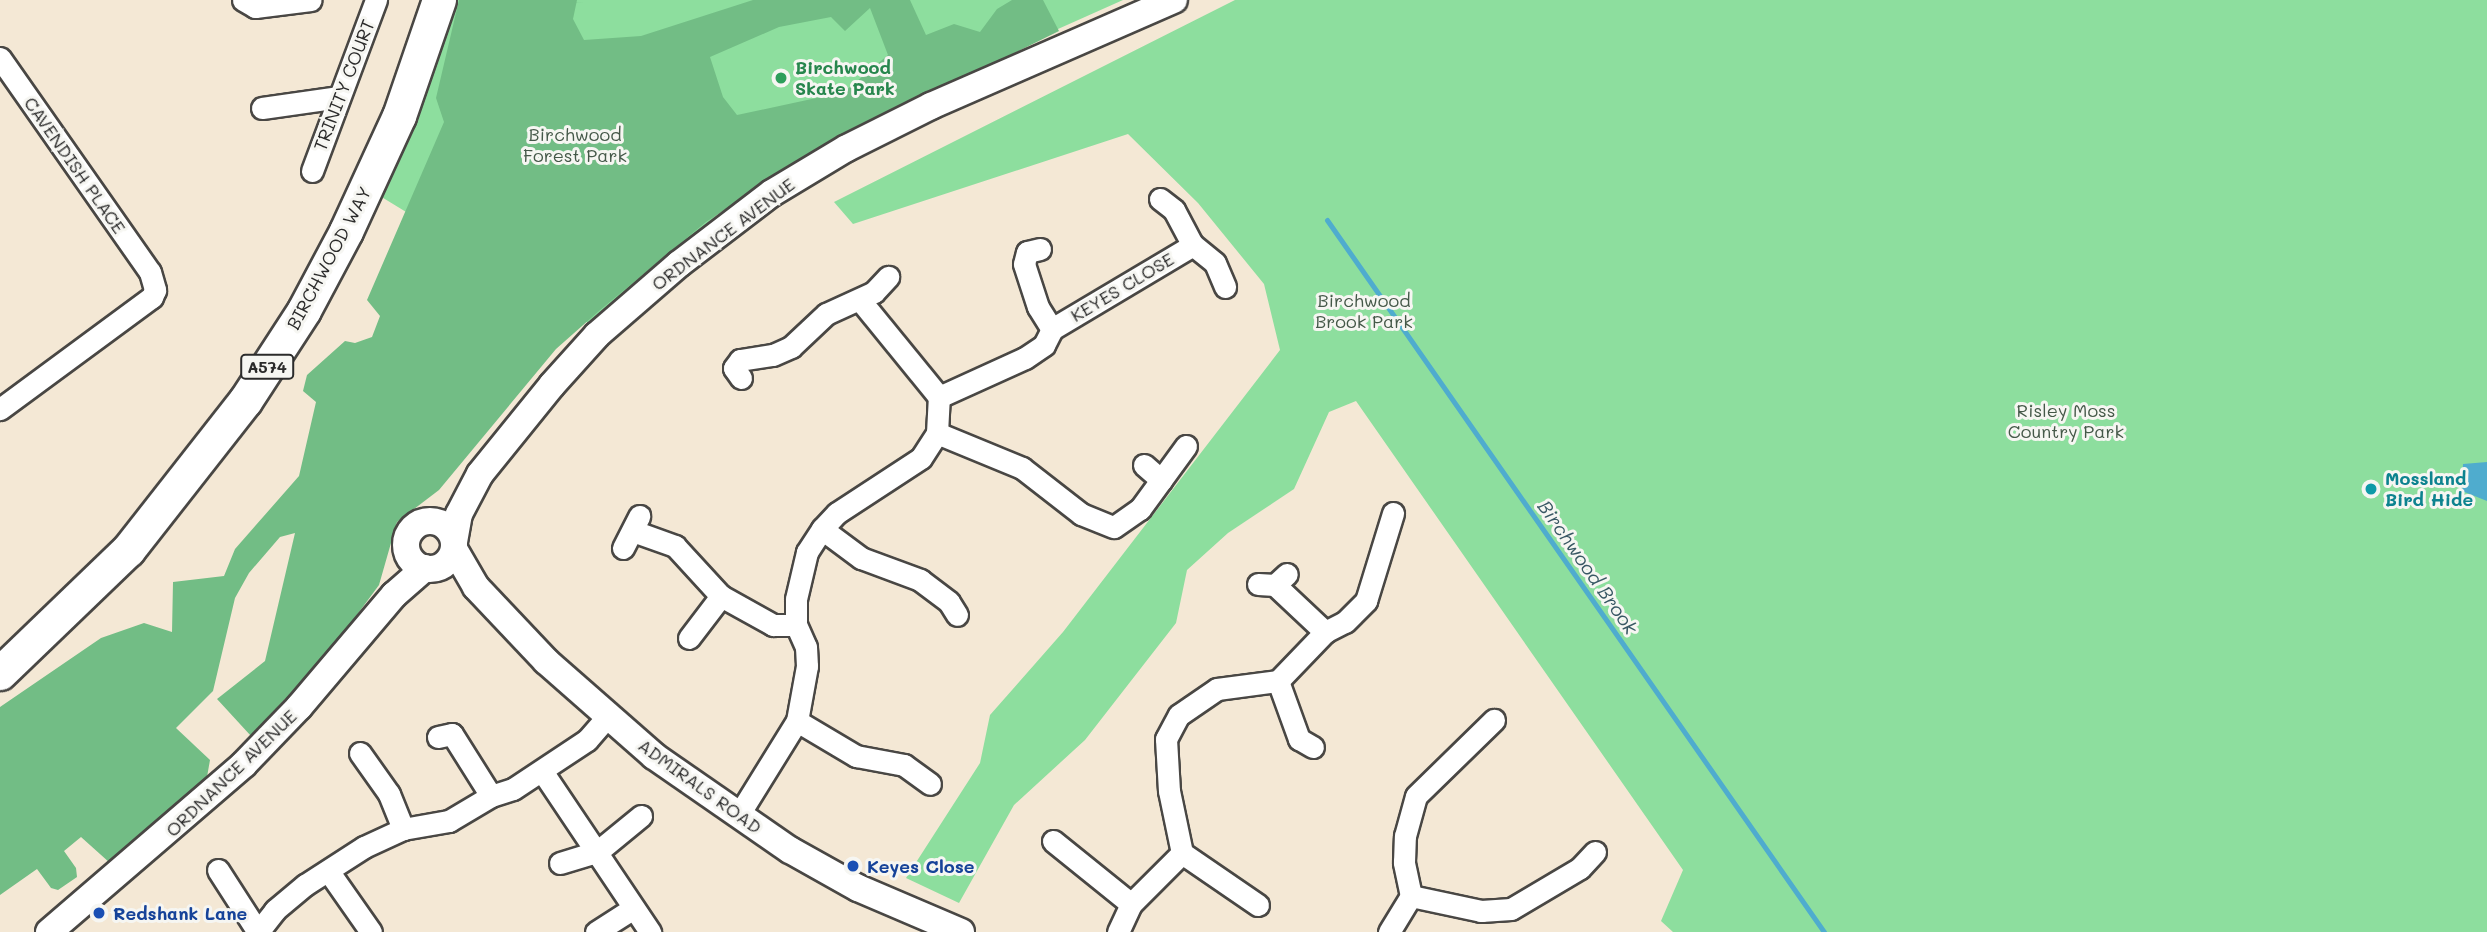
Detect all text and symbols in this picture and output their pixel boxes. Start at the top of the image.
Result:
street label: TRINITY COURT [309,16,379,154]
place label: Birchwood Skate Park [795,57,895,100]
marker: Birchwood Skate Park [773,70,789,86]
street label: CAVENDISH PLACE [20,93,130,237]
park label: Birchwood Forest Park [523,124,627,166]
street label: ORDNANCE AVENUE [647,173,799,295]
street label: BIRCHWOOD WAY [282,183,376,333]
street label: KEYES CLOSE [1067,248,1177,326]
park label: Birchwood Brook Park [1315,290,1413,332]
road number: A574 [239,354,295,380]
park label: Risley Moss Country Park [2008,400,2124,442]
place label: Mossland Bird Hide [2385,468,2473,510]
marker: Mossland Bird Hide [2363,481,2379,497]
water label: Birchwood Brook [1533,496,1643,638]
street label: ORDNANCE AVENUE [161,705,301,841]
street label: ADMIRALS ROAD [634,734,766,838]
place label: Keyes Close [867,855,975,877]
marker: Keyes Close [845,858,861,874]
place label: Redshank Lane [113,902,247,924]
marker: Redshank Lane [91,905,107,921]

